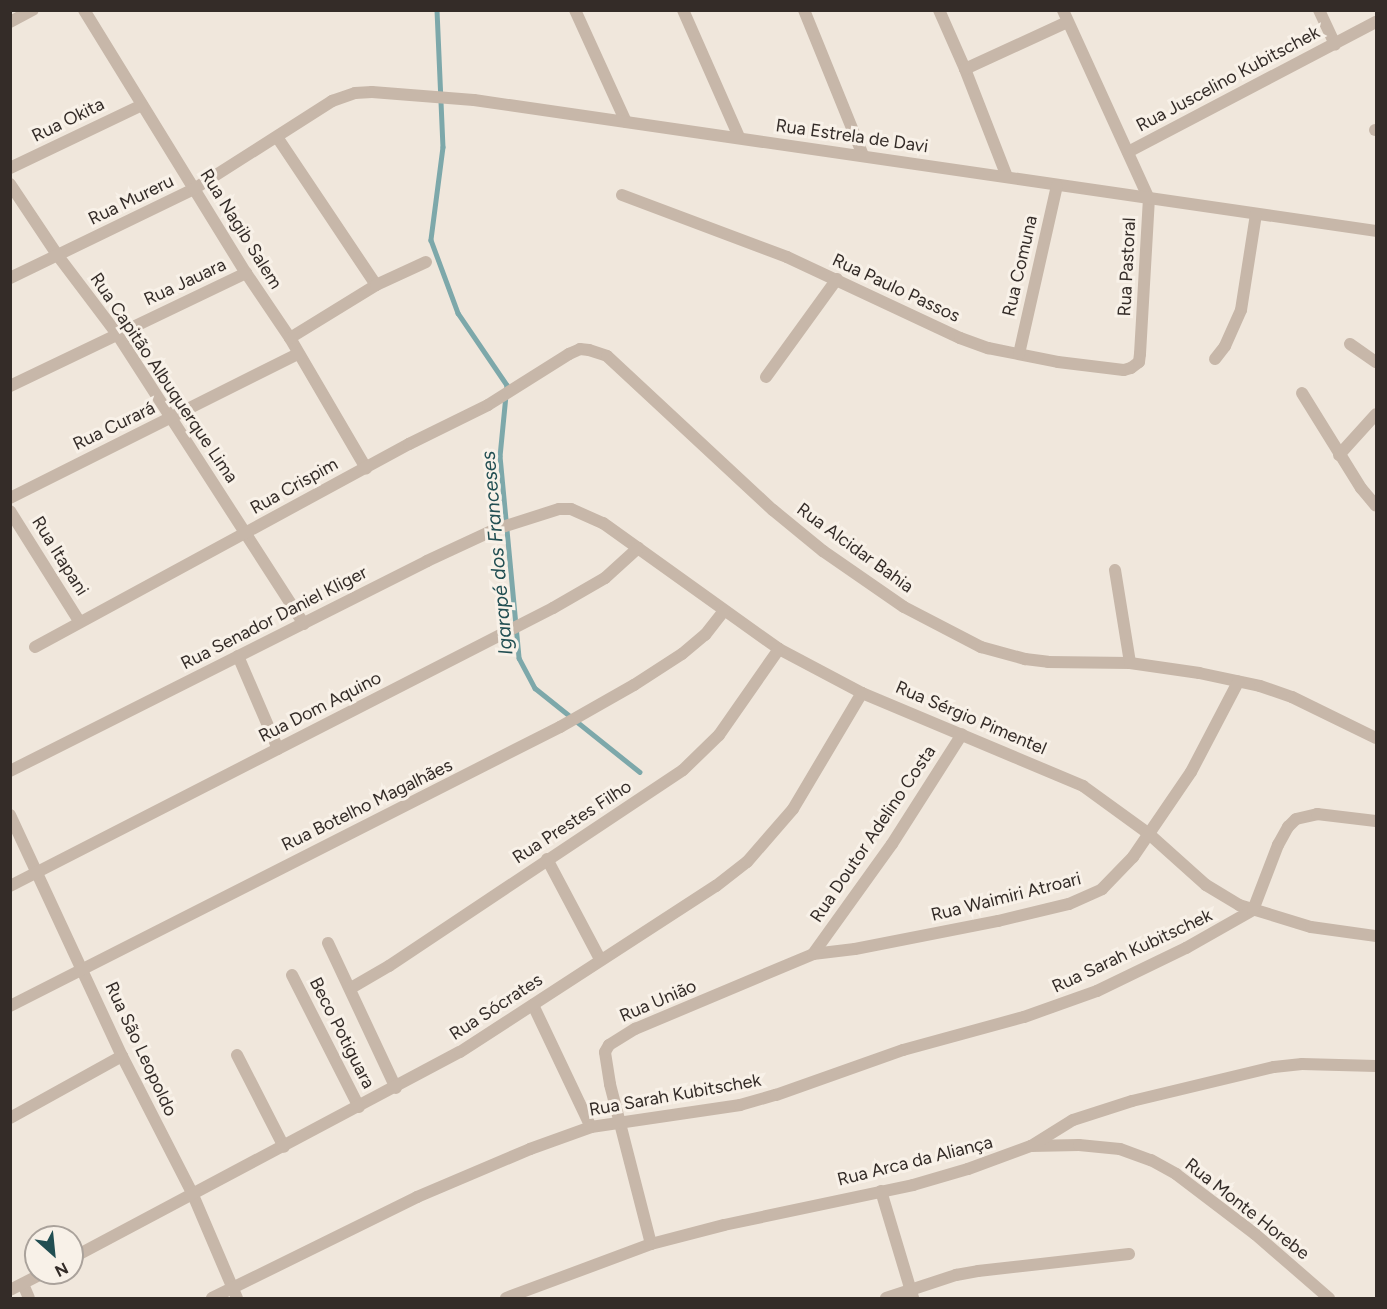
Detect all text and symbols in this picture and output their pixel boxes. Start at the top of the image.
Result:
street label: Rua Juscelino Kubitschek [1133,21,1323,137]
street label: Rua Okita [28,93,108,147]
street label: Rua Estrela de Davi [774,115,930,157]
street label: Rua Nagib Salem [196,165,286,293]
street label: Rua Mureru [85,170,177,230]
street label: Rua Comuna [998,213,1042,319]
street label: Rua Pastoral [1114,217,1140,317]
street label: Rua Paulo Passos [829,249,963,327]
street label: Rua Jauara [141,254,229,310]
street label: Rua Capitão Albuquerque Lima [86,269,242,487]
street label: Rua Curará [70,397,158,455]
water label: Igarapé dos Franceses [476,450,518,656]
street label: Rua Crispim [246,453,342,519]
street label: Rua Alcidar Bahia [792,498,918,598]
street label: Rua Itapani [27,512,93,600]
street label: Rua Senador Daniel Kliger [177,562,371,674]
street label: Rua Dom Aquino [255,667,385,747]
street label: Rua Sérgio Pimentel [892,676,1050,760]
street label: Rua Doutor Adelino Costa [806,741,940,927]
street label: Rua Botelho Magalhães [278,754,456,856]
street label: Rua Prestes Filho [509,776,635,868]
street label: Rua Waimiri Atroari [929,868,1083,926]
street label: Rua Sarah Kubitschek [1049,904,1215,998]
street label: Rua Sócrates [445,969,547,1045]
street label: Beco Potiguara [305,974,379,1092]
street label: Rua União [616,975,700,1027]
street label: Rua São Leopoldo [100,978,182,1120]
street label: Rua Sarah Kubitschek [587,1069,763,1121]
street label: Rua Arca da Aliança [835,1131,995,1191]
street label: Rua Monte Horebe [1180,1154,1314,1264]
north arrow [24,1225,84,1285]
text: N [52,1258,71,1281]

